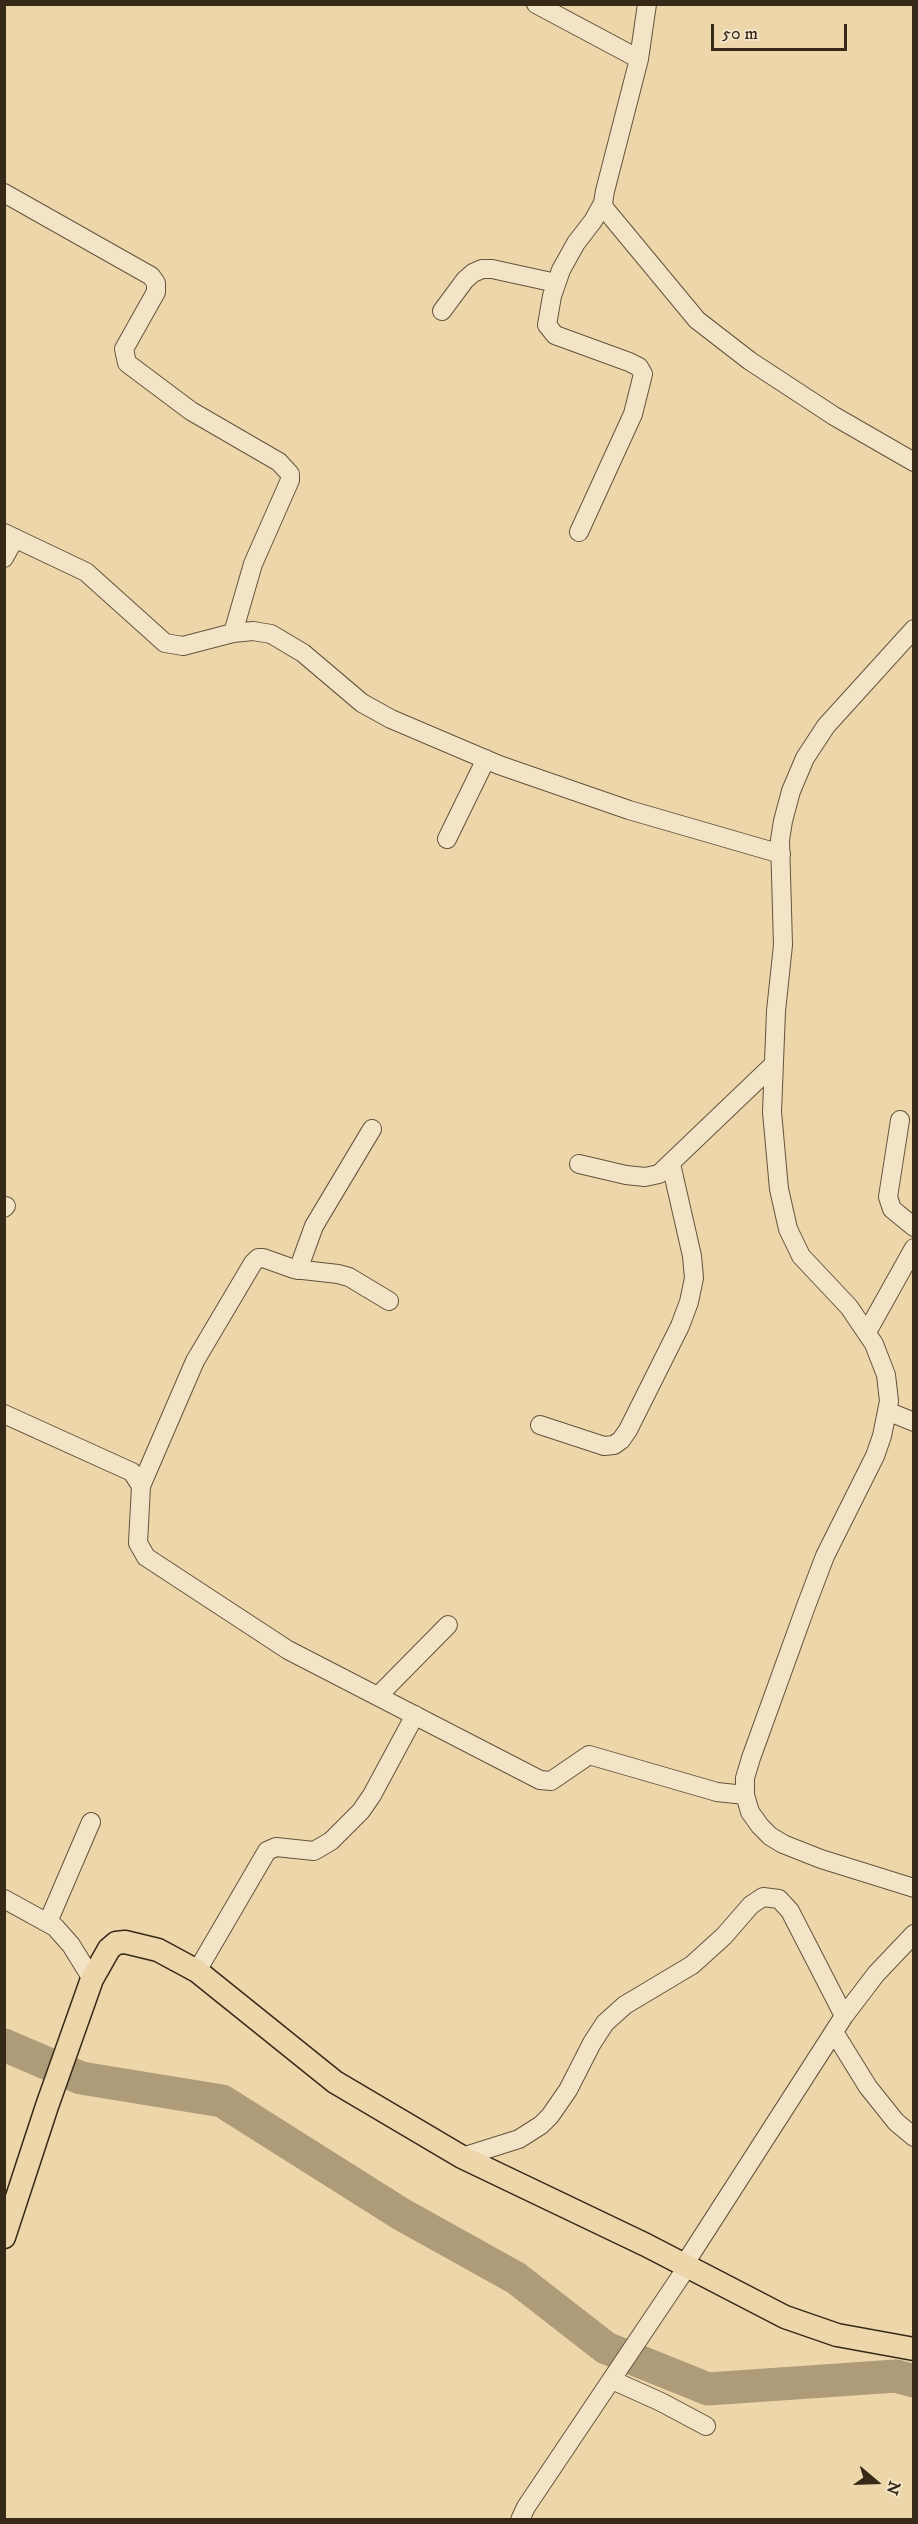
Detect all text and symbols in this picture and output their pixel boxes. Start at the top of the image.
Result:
scale bar [714,12,850,50]
text: 50 m [722,23,758,45]
north arrow [846,2452,906,2512]
text: N [881,2478,905,2497]

